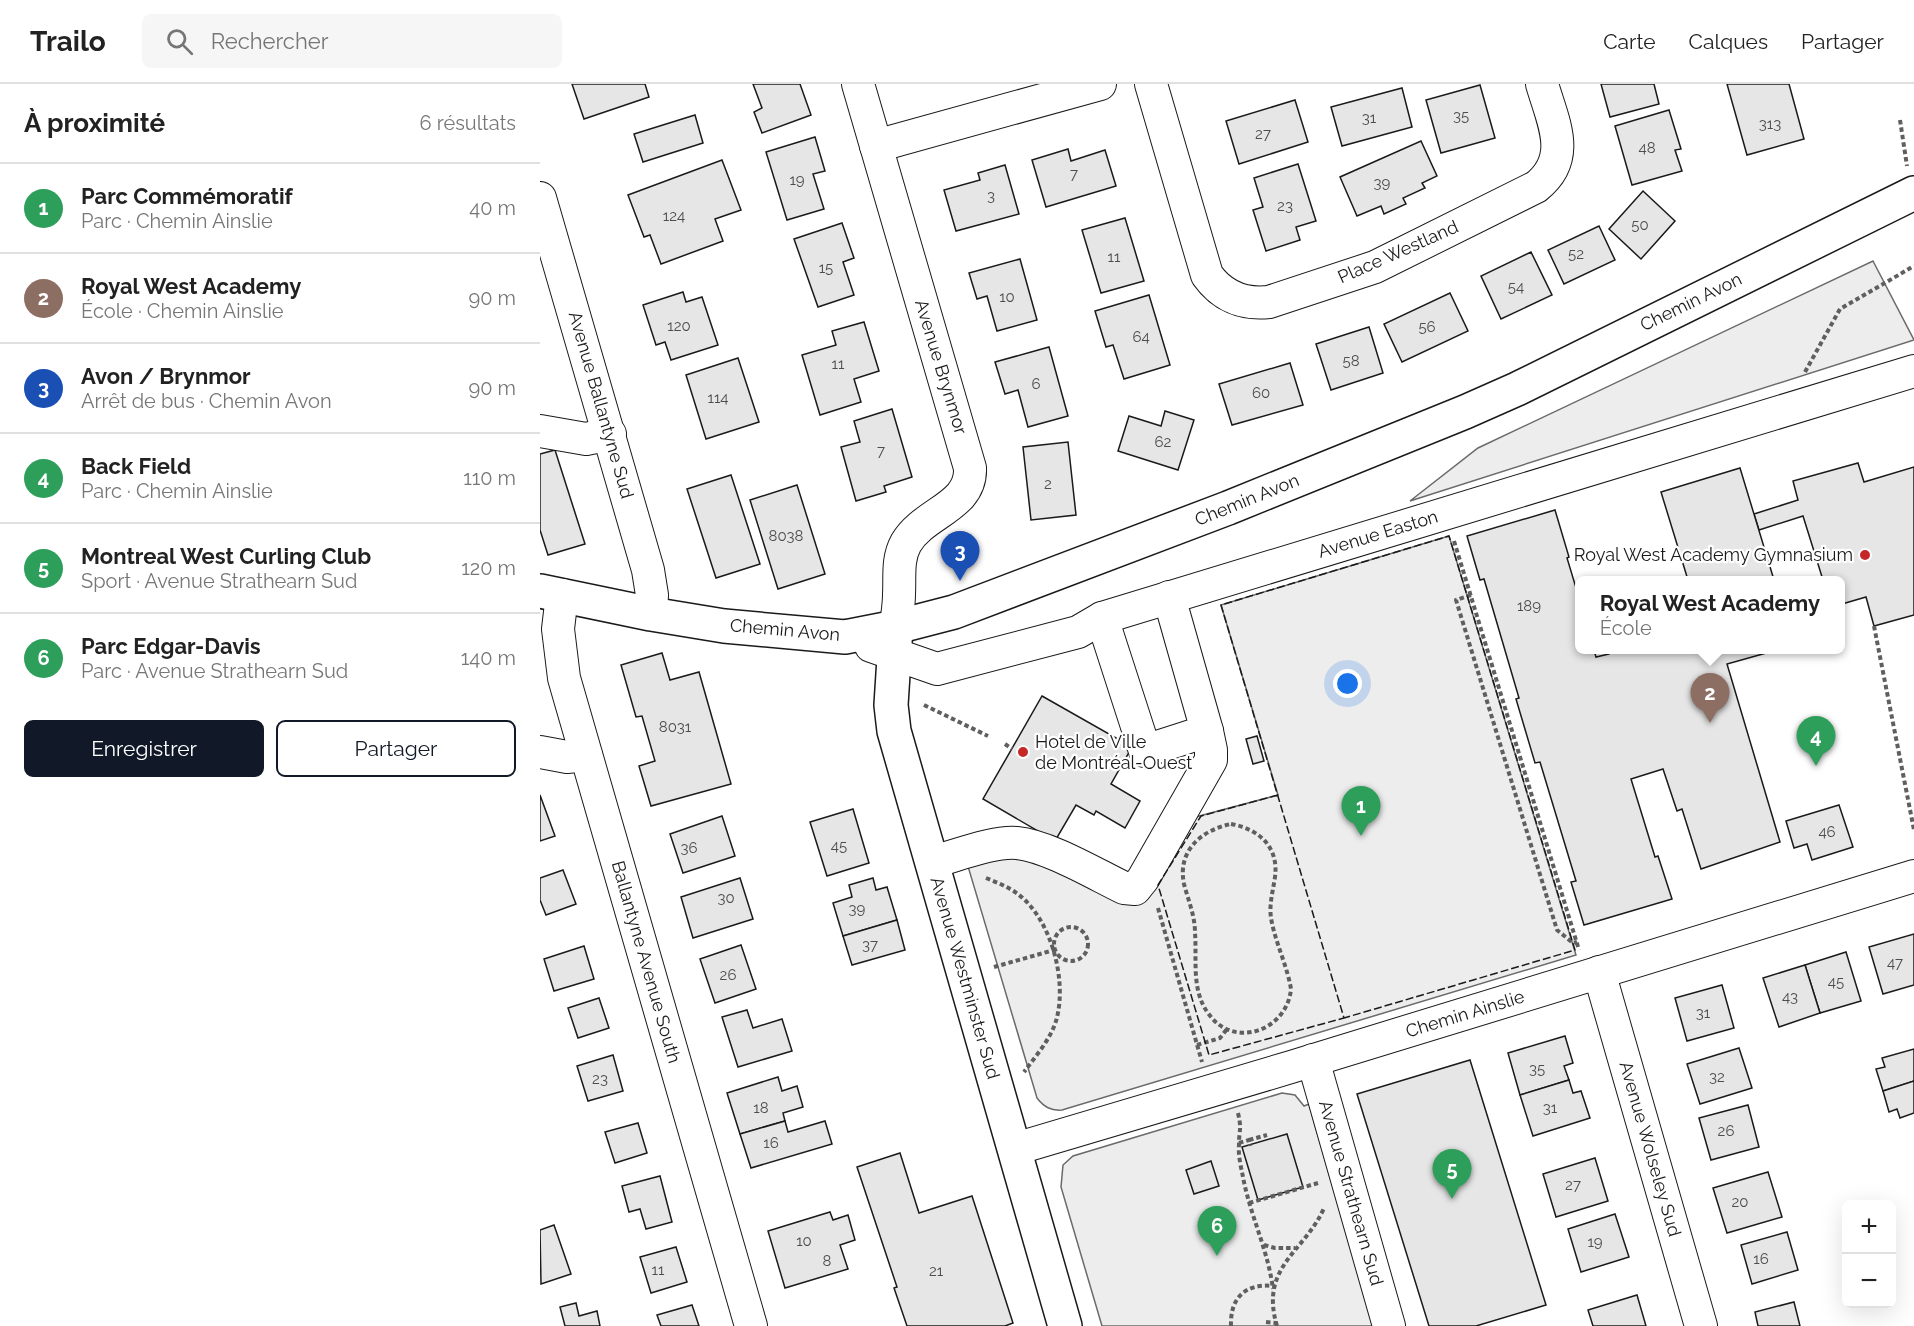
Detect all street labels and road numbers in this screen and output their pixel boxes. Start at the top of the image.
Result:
street label: Place Westland [1334,216,1461,287]
street label: Chemin Avon [1637,268,1745,335]
street label: Avenue Brynmor [911,297,972,437]
street label: Avenue Ballantyne Sud [565,309,638,501]
street label: Chemin Avon [1192,469,1302,530]
street label: Avenue Easton [1315,505,1440,562]
street label: Chemin Avon [729,614,841,645]
street label: Ballantyne Avenue South [608,858,685,1065]
street label: Avenue Westminster Sud [927,874,1004,1081]
street label: Chemin Ainslie [1403,985,1527,1042]
street label: Avenue Wolseley Sud [1615,1059,1686,1239]
street label: Avenue Strathearn Sud [1315,1098,1388,1288]

